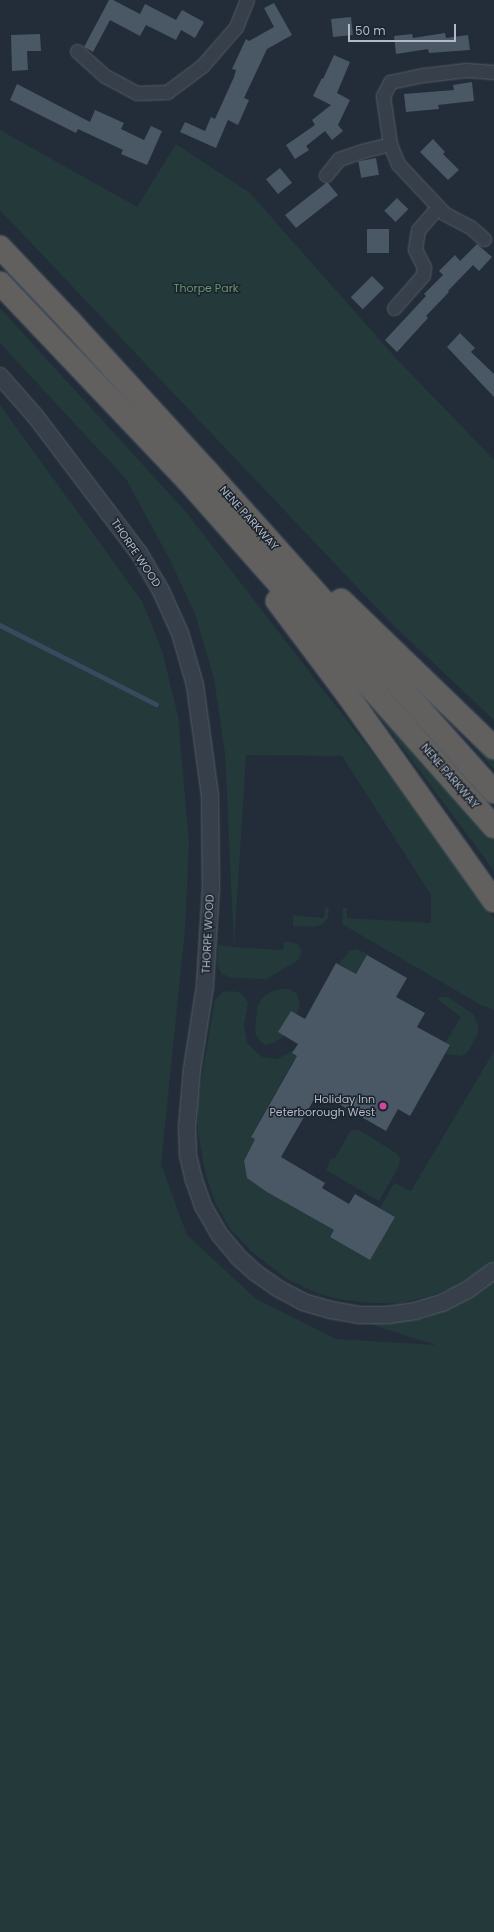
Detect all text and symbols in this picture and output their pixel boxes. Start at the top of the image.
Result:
scale bar [350,16,458,42]
text: 50 m [355,22,386,39]
park label: Thorpe Park [174,281,238,295]
street label: NENE PARKWAY [217,483,281,553]
street label: THORPE WOOD [108,516,164,590]
street label: NENE PARKWAY [418,741,482,811]
street label: THORPE WOOD [199,894,217,974]
place label: Holiday Inn Peterborough West [270,1093,375,1119]
marker: Holiday Inn Peterborough West [378,1101,388,1111]

